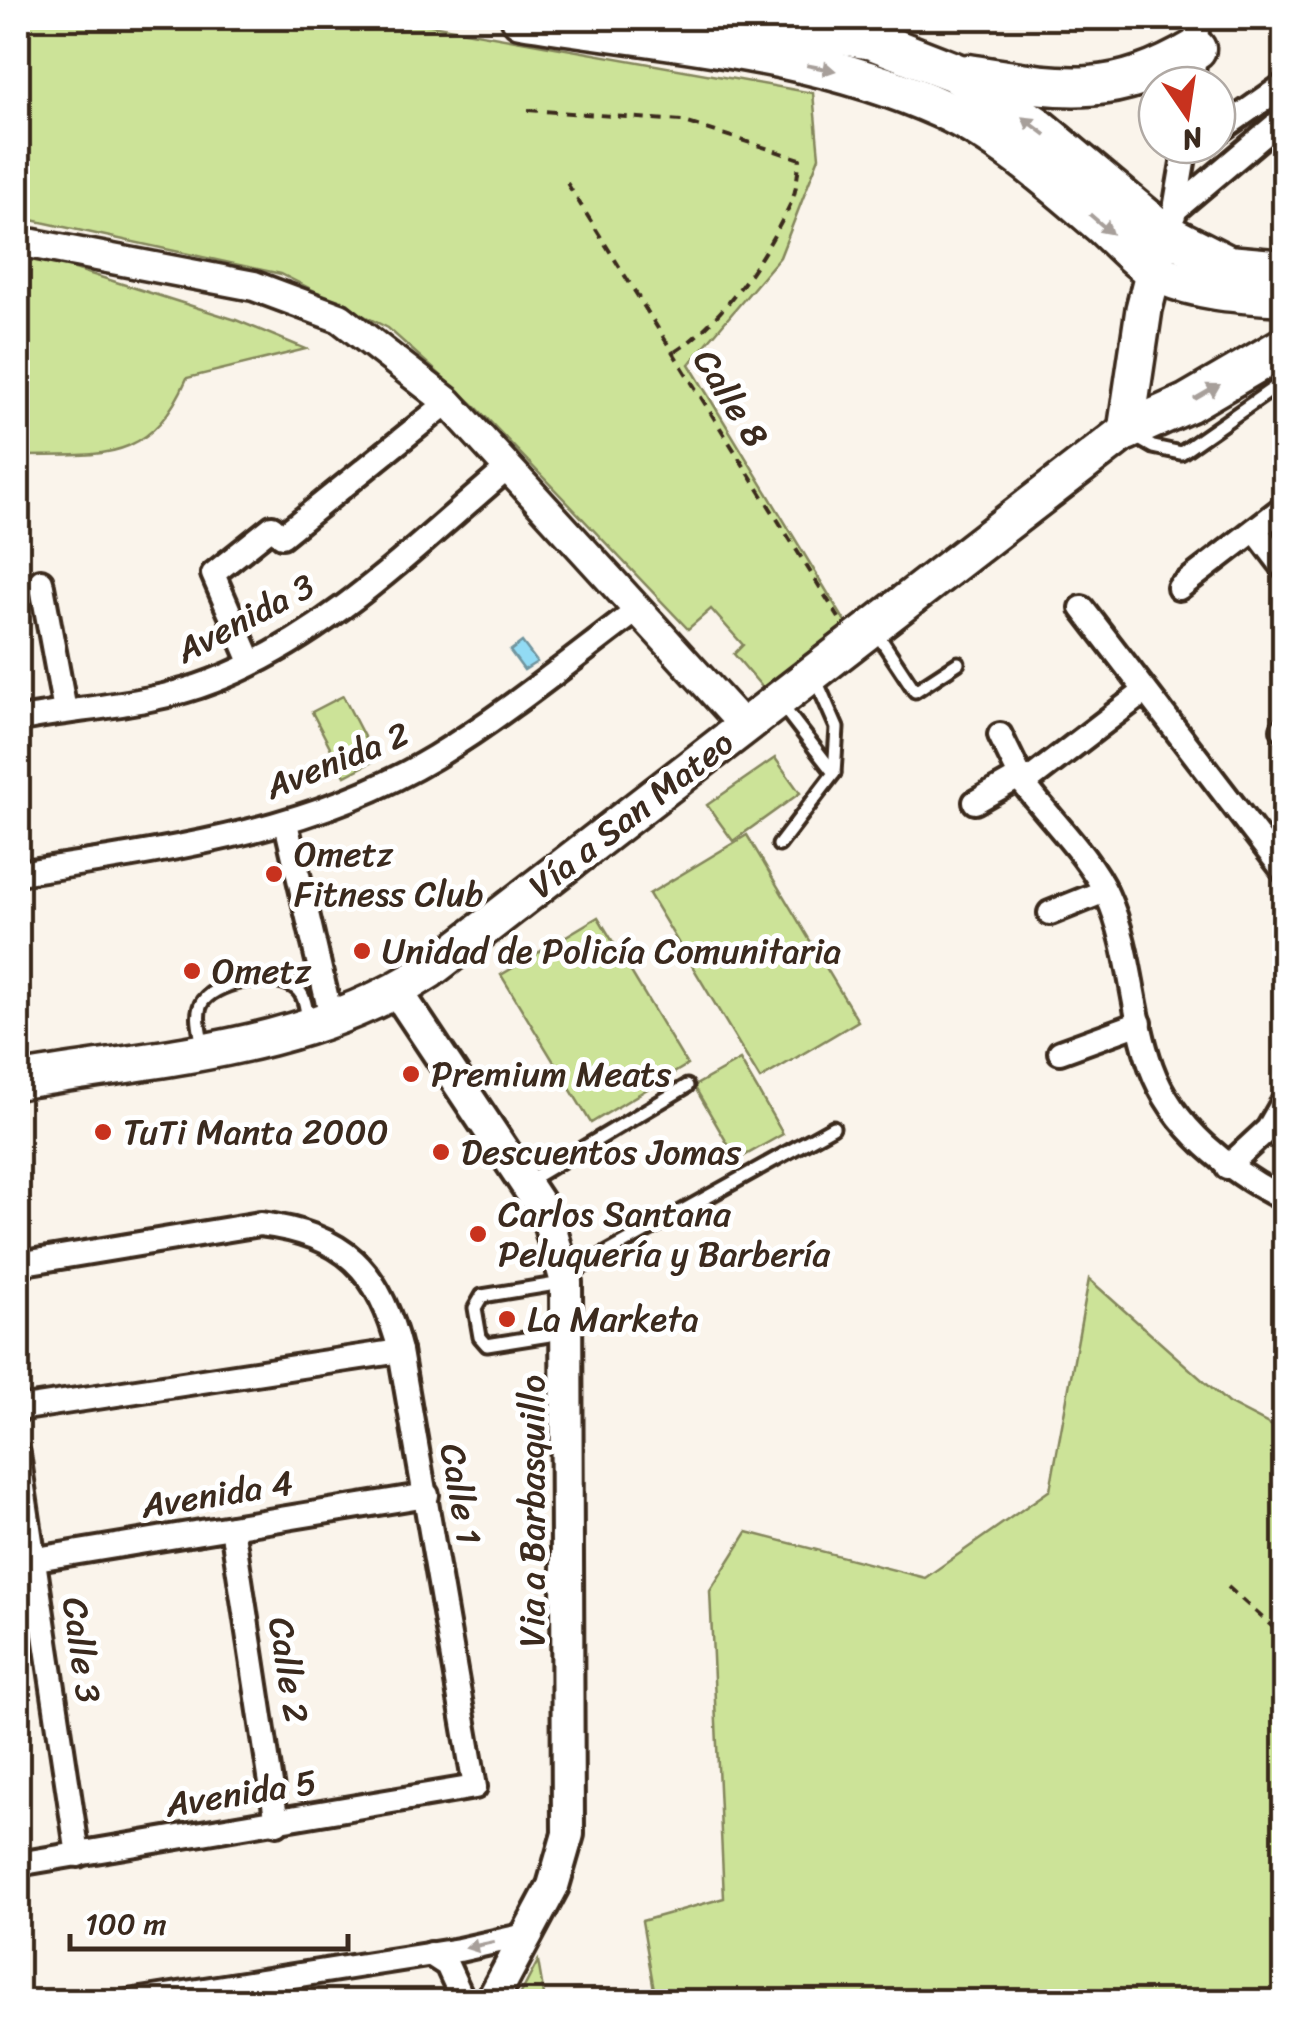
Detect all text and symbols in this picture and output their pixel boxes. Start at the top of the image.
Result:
one-way arrow [805,60,836,76]
north arrow [1137,65,1237,165]
text: N [1177,113,1208,165]
one-way arrow [1021,116,1047,136]
one-way arrow [1088,213,1113,234]
street label: Calle 8 [676,336,786,460]
one-way arrow [1193,384,1221,401]
street label: Avenida 3 [163,555,326,681]
street label: Avenida 2 [254,703,419,817]
street label: Vía a San Mateo [514,713,748,915]
place label: Ometz Fitness Club [294,823,484,925]
marker: Ometz Fitness Club [263,863,285,885]
place label: Unidad de Policía Comunitaria [382,920,842,982]
place label: Ometz [212,940,312,1002]
marker: Unidad de Policía Comunitaria [351,940,373,962]
marker: Ometz [181,960,203,982]
place label: Premium Meats [431,1043,671,1105]
marker: Premium Meats [400,1063,422,1085]
place label: TuTi Manta 2000 [123,1101,389,1163]
marker: TuTi Manta 2000 [92,1121,114,1143]
place label: Descuentos Jomas [461,1121,742,1183]
marker: Descuentos Jomas [430,1141,452,1163]
place label: Carlos Santana Peluquería y Barbería [498,1183,830,1285]
marker: Carlos Santana Peluquería y Barbería [467,1223,489,1245]
place label: La Marketa [527,1288,699,1350]
marker: La Marketa [496,1308,518,1330]
street label: Via a Barbasquillo [501,1375,563,1647]
street label: Calle 1 [422,1439,500,1549]
street label: Avenida 4 [136,1451,297,1537]
street label: Calle 3 [44,1593,120,1707]
street label: Calle 2 [250,1612,328,1728]
street label: Avenida 5 [160,1750,321,1836]
scale bar [70,1889,348,1951]
text: 100 m [85,1897,167,1951]
one-way arrow [465,1938,496,1954]

